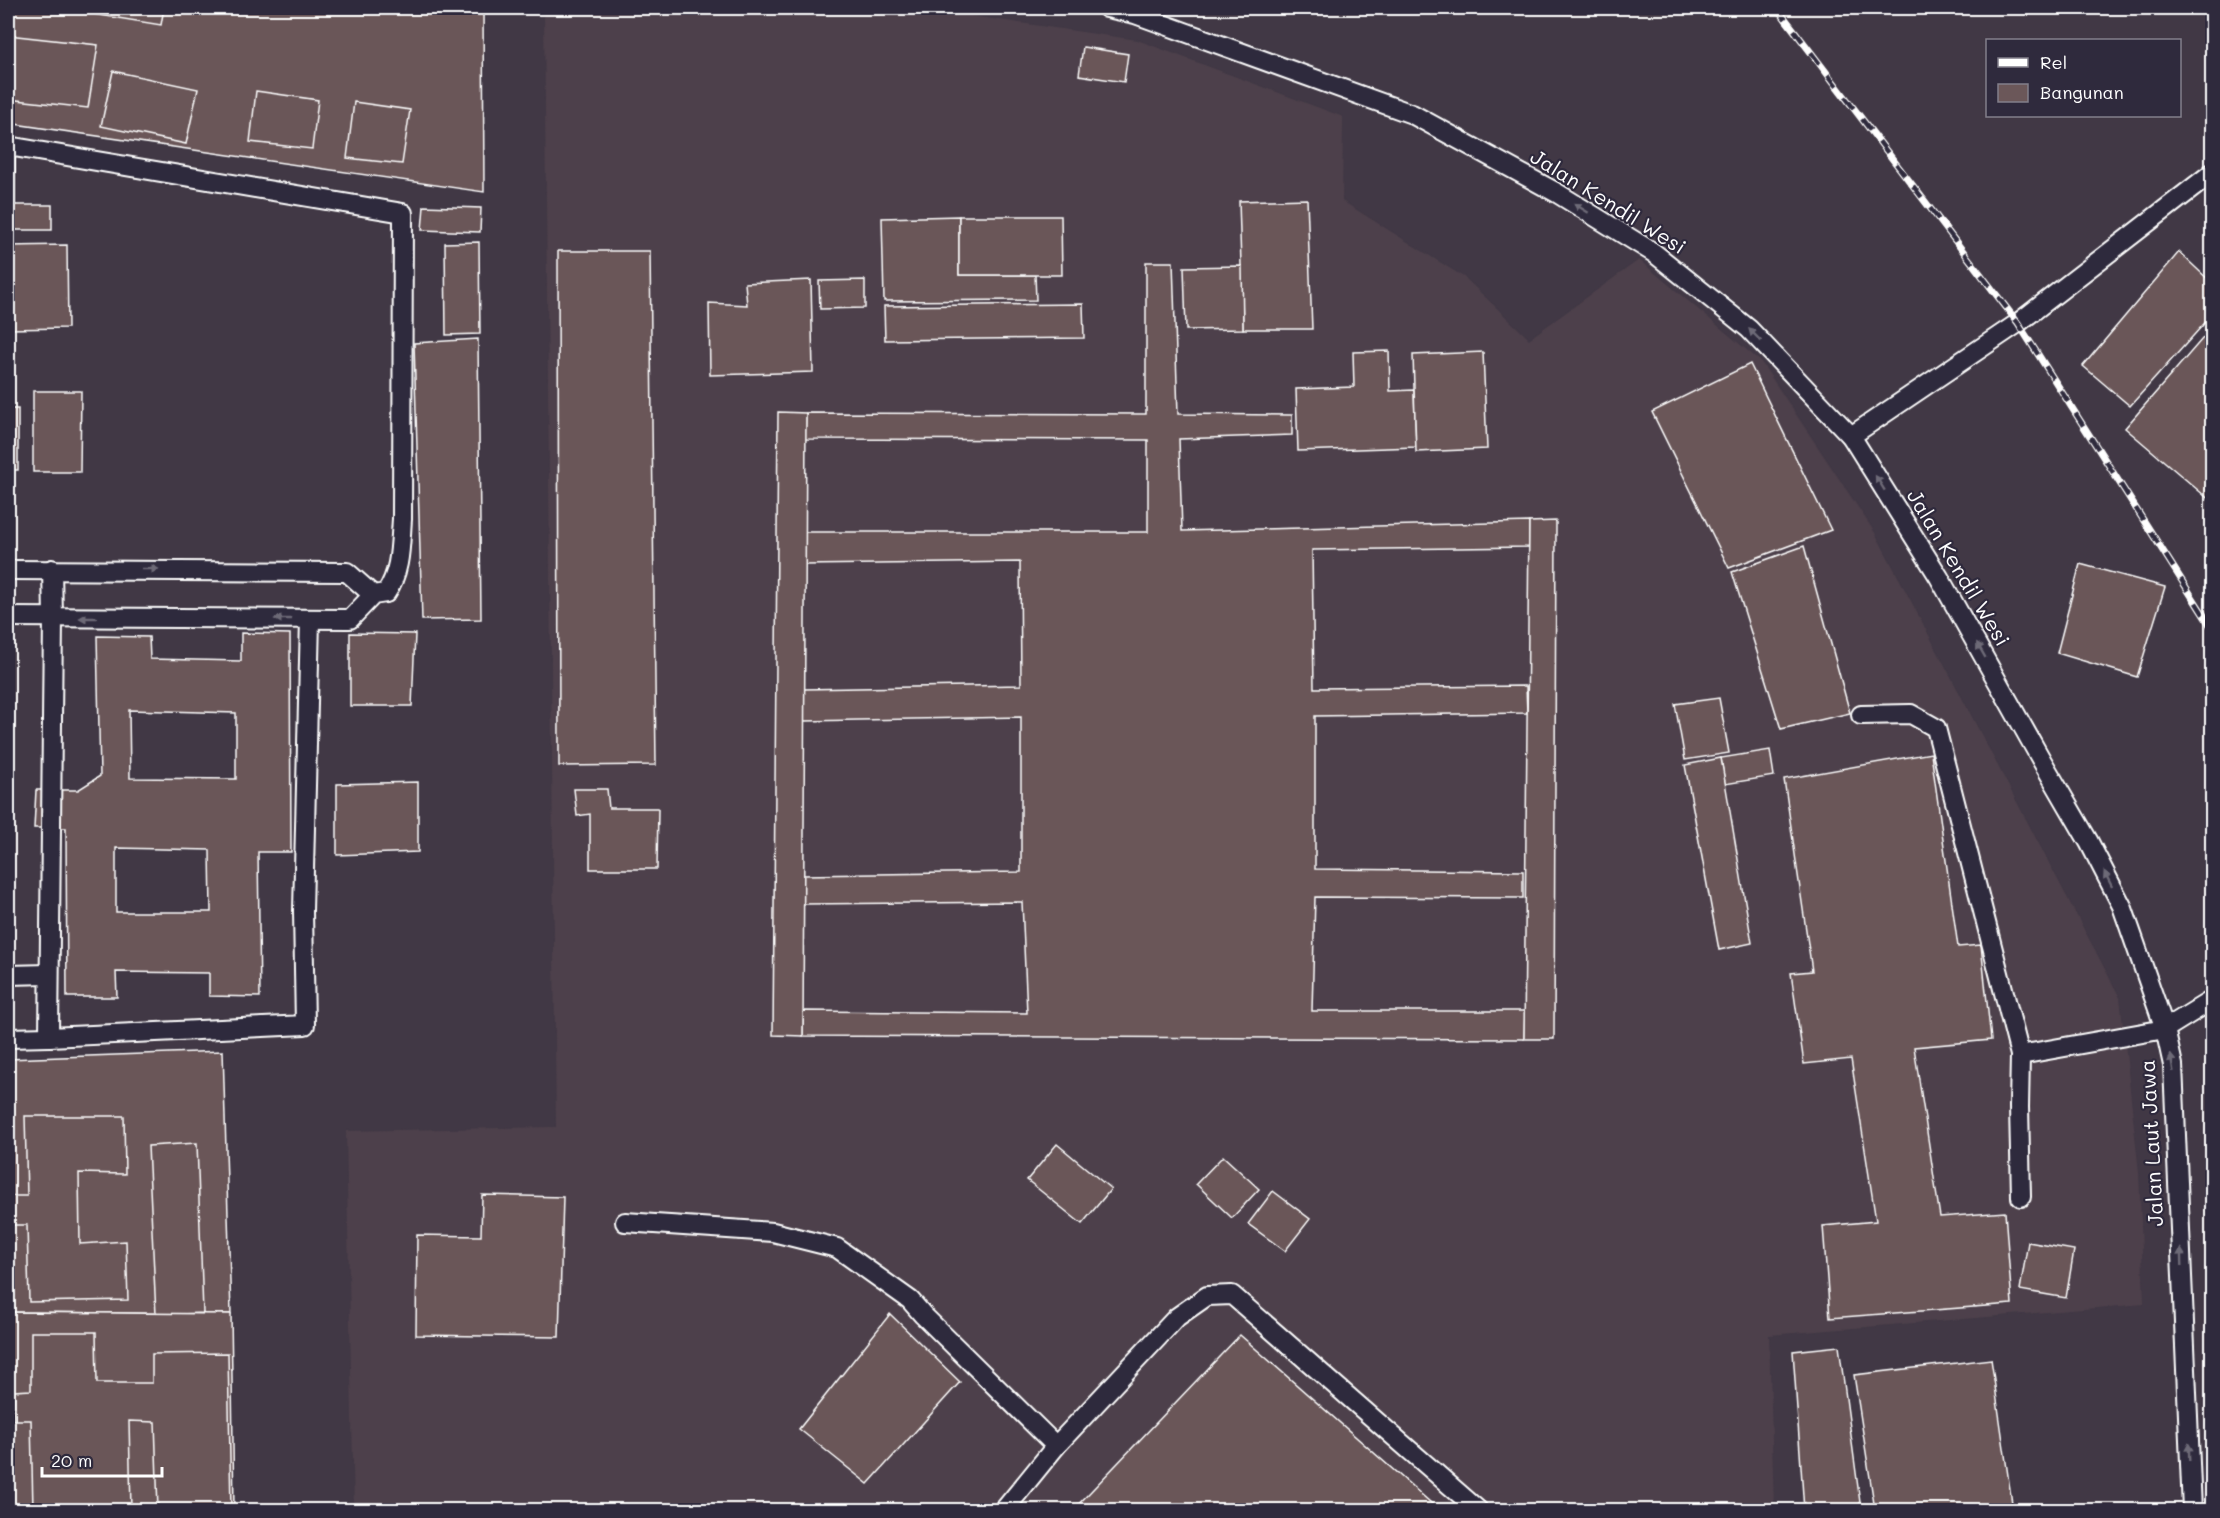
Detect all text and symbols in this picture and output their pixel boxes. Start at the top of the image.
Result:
legend [1986,39,2181,117]
text: Rel [2040,50,2067,74]
text: Bangunan [2040,80,2124,104]
street label: Jalan Kendil Wesi [1526,142,1692,259]
one-way arrow [1573,202,1589,213]
one-way arrow [1748,329,1762,343]
one-way arrow [1875,475,1886,491]
street label: Jalan Kendil Wesi [1902,484,2017,651]
one-way arrow [140,564,159,574]
one-way arrow [78,613,97,623]
one-way arrow [273,614,292,624]
one-way arrow [1976,641,1986,658]
one-way arrow [2103,870,2113,887]
one-way arrow [2167,1053,2176,1072]
street label: Jalan Laut Jawa [2133,1059,2168,1227]
one-way arrow [2177,1248,2186,1267]
scale bar [42,1440,162,1478]
one-way arrow [2185,1443,2194,1462]
text: 20 m [51,1448,92,1472]

